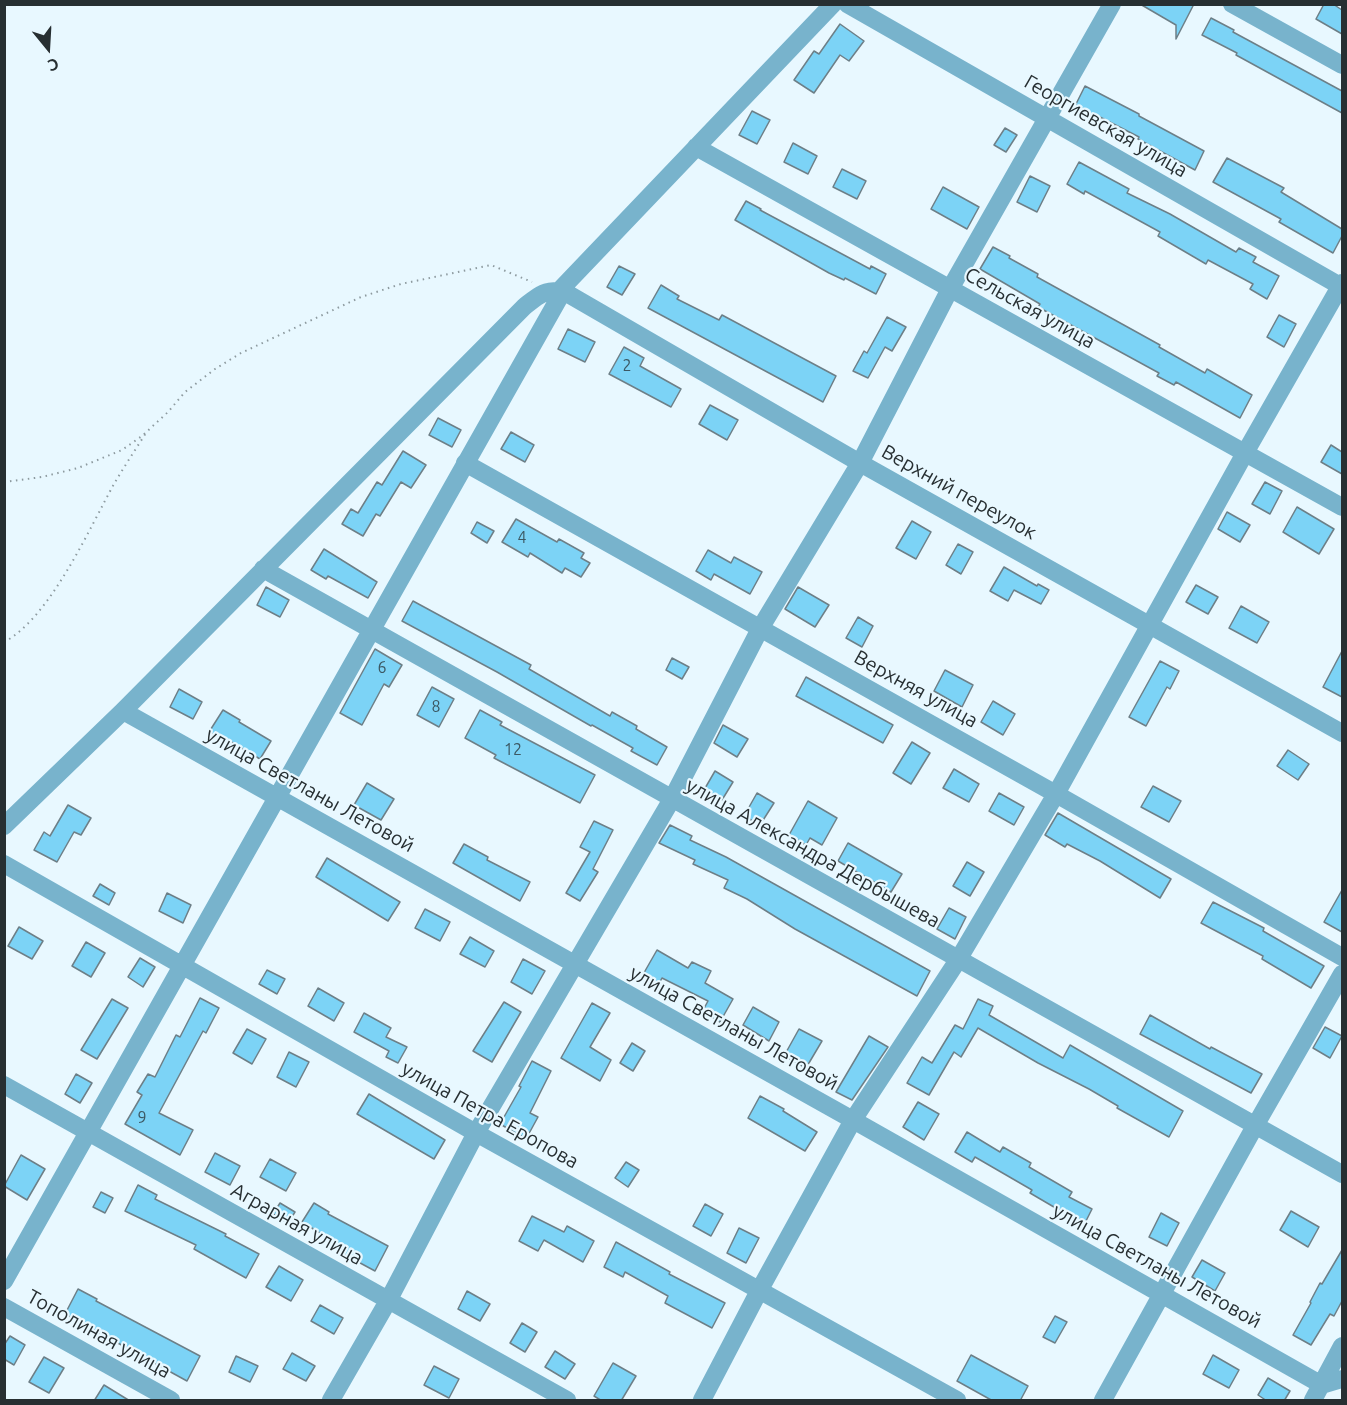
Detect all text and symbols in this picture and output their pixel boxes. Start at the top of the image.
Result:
north arrow [18,18,78,78]
text: С [46,55,61,75]
street label: Георгиевская улица [1020,70,1192,182]
street label: Сельская улица [961,262,1099,354]
house number: 2 [622,356,632,376]
street label: Верхний переулок [877,439,1041,545]
house number: 4 [517,528,527,548]
street label: Верхняя улица [850,645,982,733]
house number: 6 [377,658,387,678]
house number: 8 [431,697,441,717]
street label: улица Светланы Летовой [201,722,419,858]
house number: 12 [504,740,522,760]
street label: улица Александра Дербышева [682,773,944,933]
street label: улица Светланы Летовой [625,960,843,1096]
street label: улица Петра Еропова [397,1056,583,1174]
house number: 9 [137,1108,147,1128]
street label: Аграрная улица [227,1178,367,1270]
street label: улица Светланы Летовой [1048,1198,1266,1334]
street label: Тополиная улица [23,1285,175,1383]

